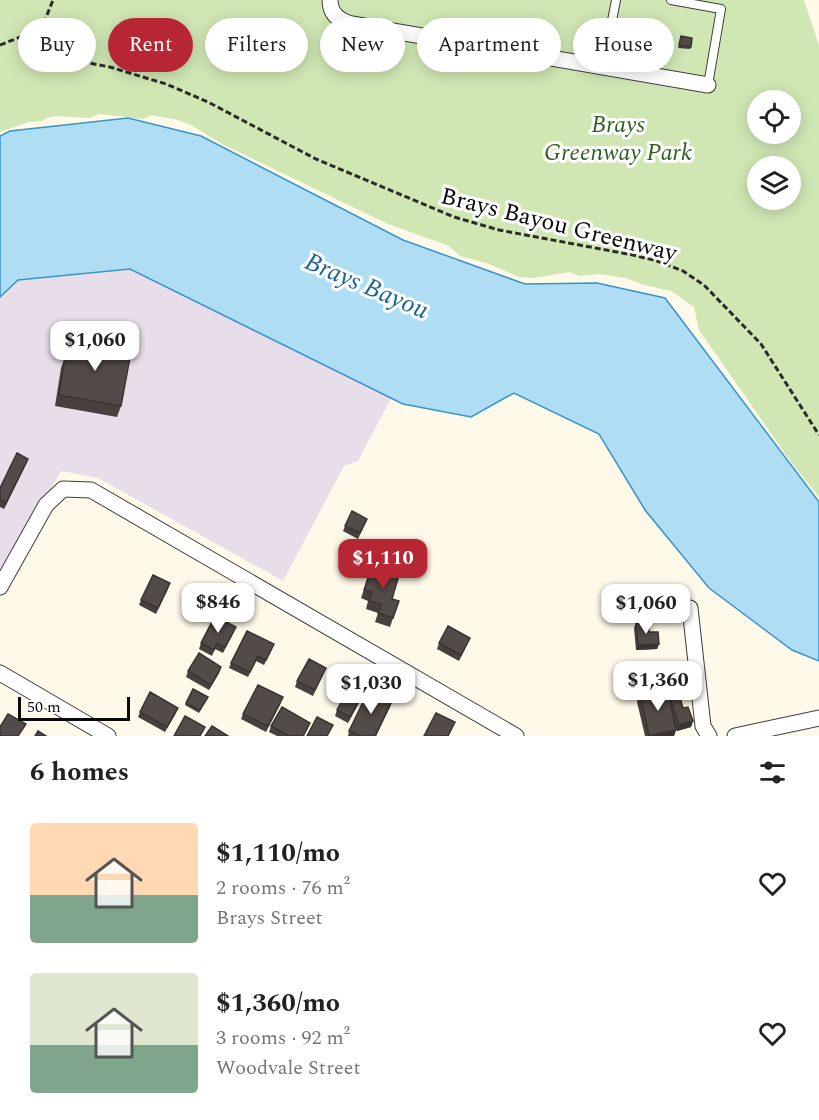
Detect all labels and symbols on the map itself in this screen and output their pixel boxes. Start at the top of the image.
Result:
park label: Brays Greenway Park [544,107,692,171]
street label: Brays Bayou Greenway [437,178,682,272]
water label: Brays Bayou [298,242,435,330]
pin: $1,060 [46,321,144,372]
pin: $1,110 [334,539,432,590]
pin: $846 [182,583,254,634]
pin: $1,060 [597,584,695,635]
pin: $1,360 [609,661,707,712]
pin: $1,030 [322,664,420,715]
scale bar [18,694,130,722]

